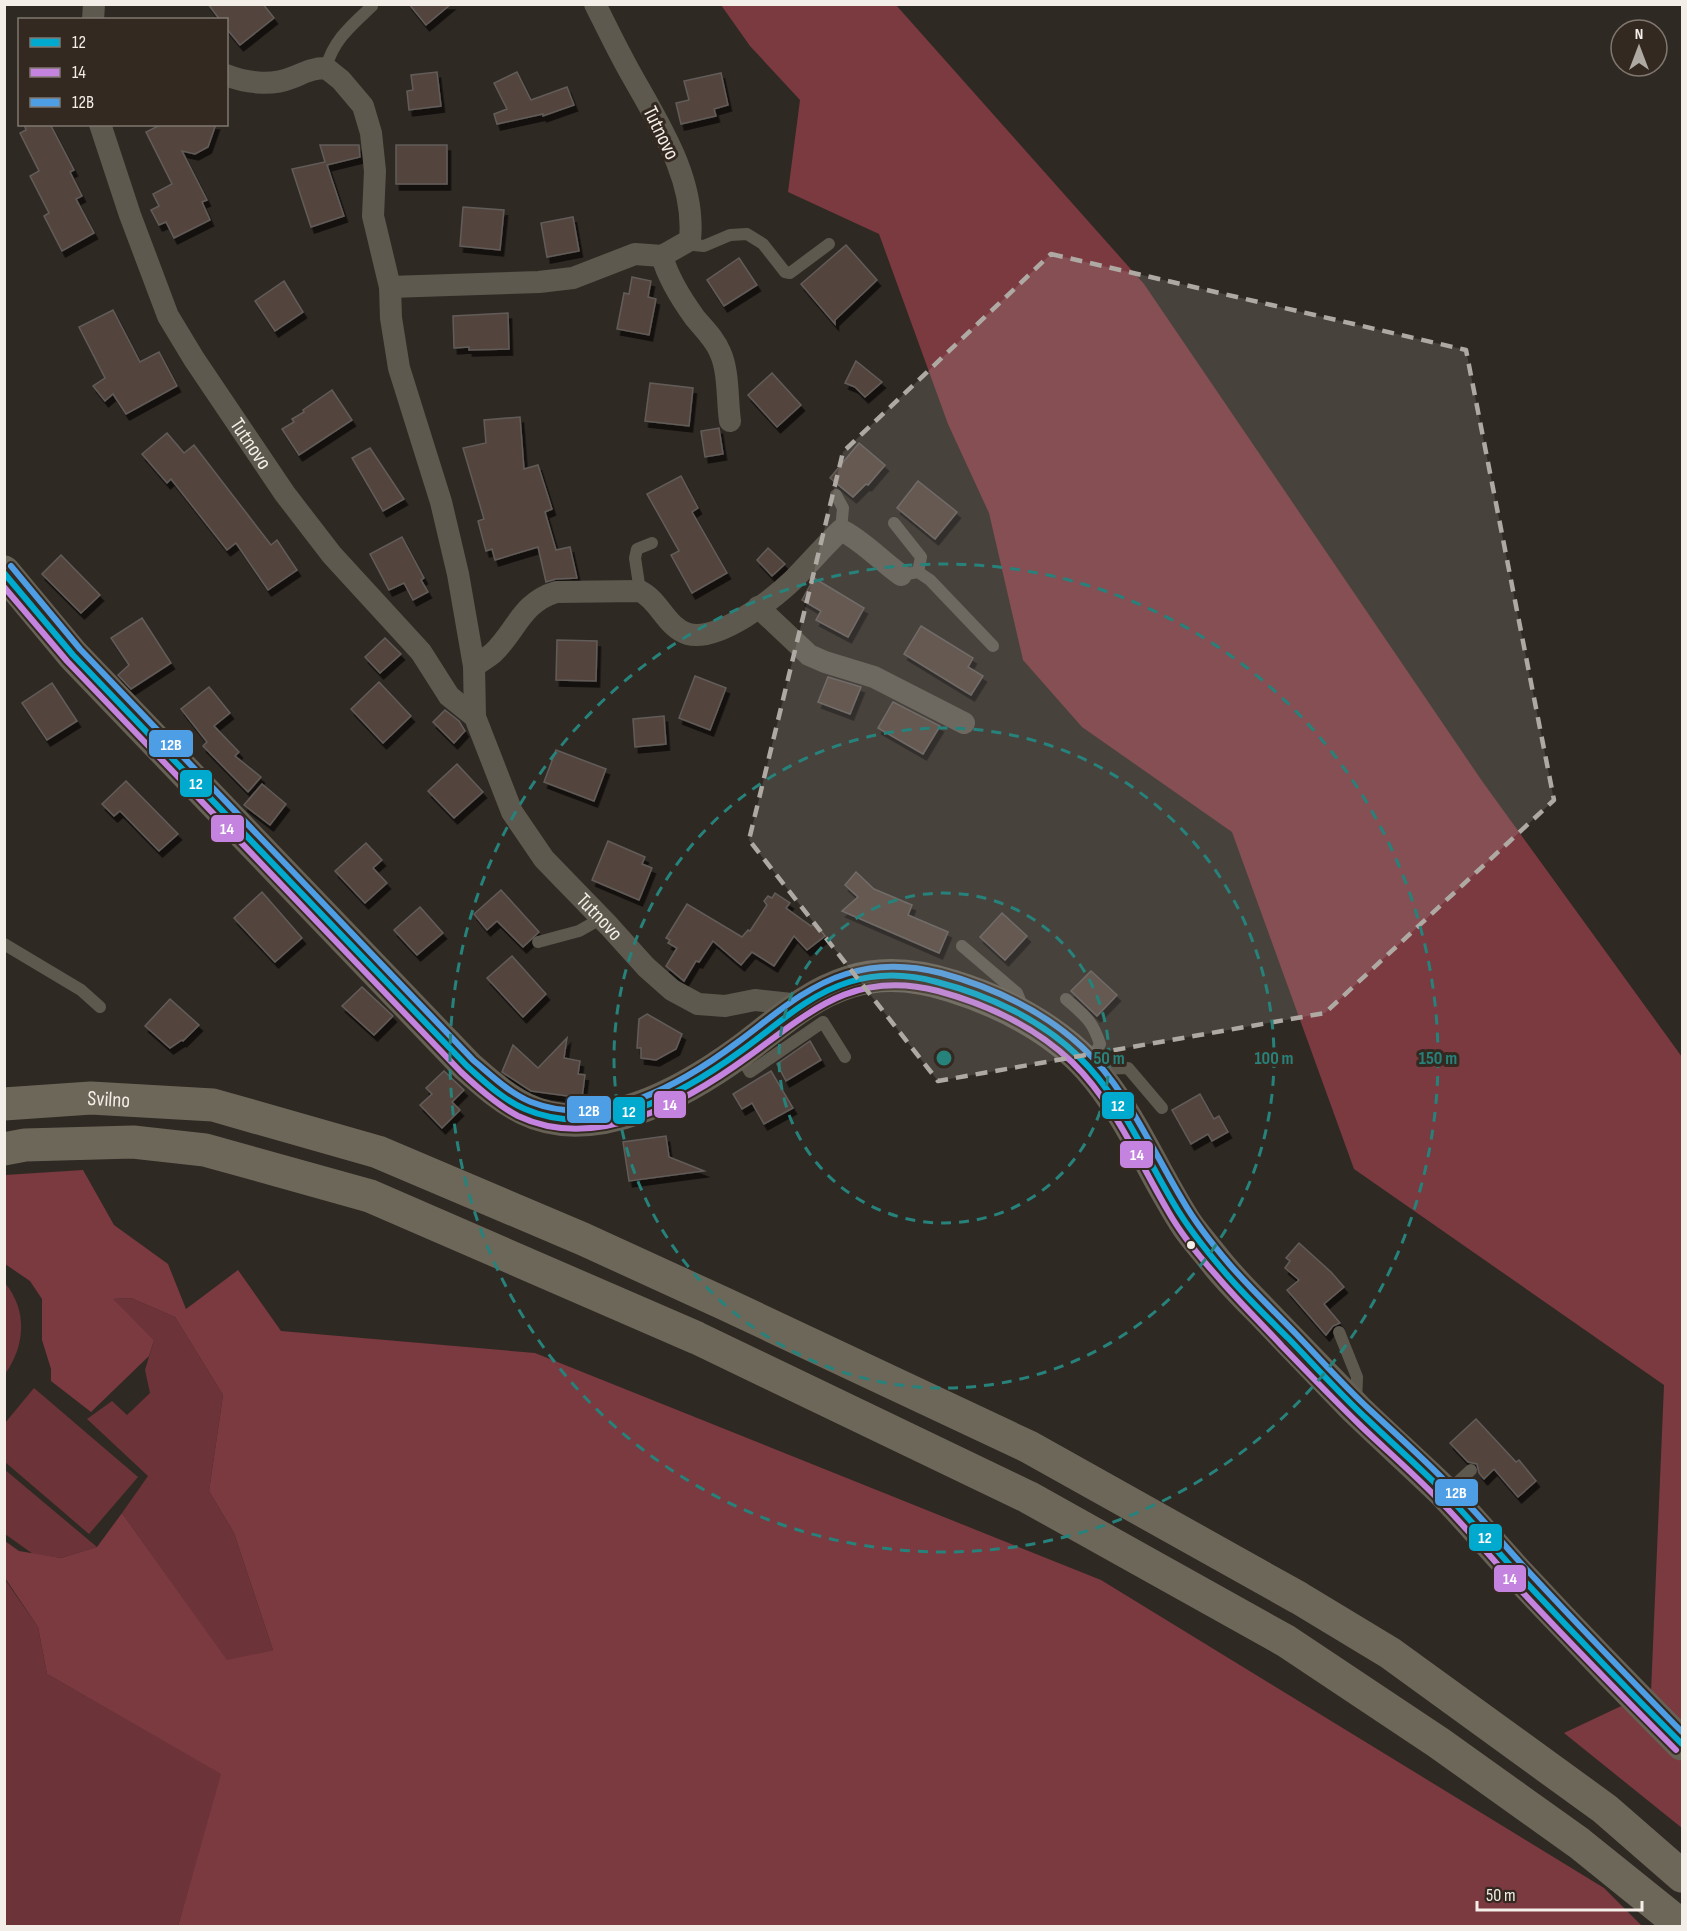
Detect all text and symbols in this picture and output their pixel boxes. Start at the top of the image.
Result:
legend [18,18,228,126]
north arrow [1609,18,1669,78]
text: N [1635,25,1643,44]
text: 12 [72,32,86,53]
text: 14 [72,62,86,83]
text: 12B [72,92,94,113]
street label: Tutnovo [637,102,685,164]
street label: Tutnovo [225,413,277,474]
line badge: 12B [148,729,194,758]
text: 12B [160,736,182,755]
line badge: 12 [179,769,213,798]
text: 12 [189,775,203,794]
line badge: 14 [210,814,245,843]
text: 14 [220,820,234,839]
street label: Tutnovo [571,888,628,946]
centre of rings [934,1048,954,1068]
text: 50 m [1093,1048,1125,1069]
text: 100 m [1255,1048,1294,1069]
text: 150 m [1419,1048,1457,1069]
street label: Svilno [87,1085,131,1113]
line badge: 14 [653,1090,687,1119]
line badge: 12 [1101,1091,1135,1120]
line badge: 12B [566,1095,612,1124]
line badge: 12 [612,1096,646,1125]
text: 14 [663,1096,677,1115]
text: 12 [1111,1097,1125,1116]
text: 12B [578,1102,600,1121]
text: 12 [622,1103,636,1122]
line badge: 14 [1119,1140,1154,1169]
text: 14 [1130,1146,1144,1165]
unlabelled marker [1185,1239,1197,1251]
line badge: 12B [1434,1478,1479,1507]
text: 12B [1445,1484,1467,1503]
line badge: 12 [1468,1523,1503,1552]
text: 12 [1478,1529,1492,1548]
line badge: 14 [1493,1564,1527,1593]
text: 14 [1503,1570,1517,1589]
scale bar [1477,1874,1642,1912]
text: 50 m [1486,1885,1516,1906]

